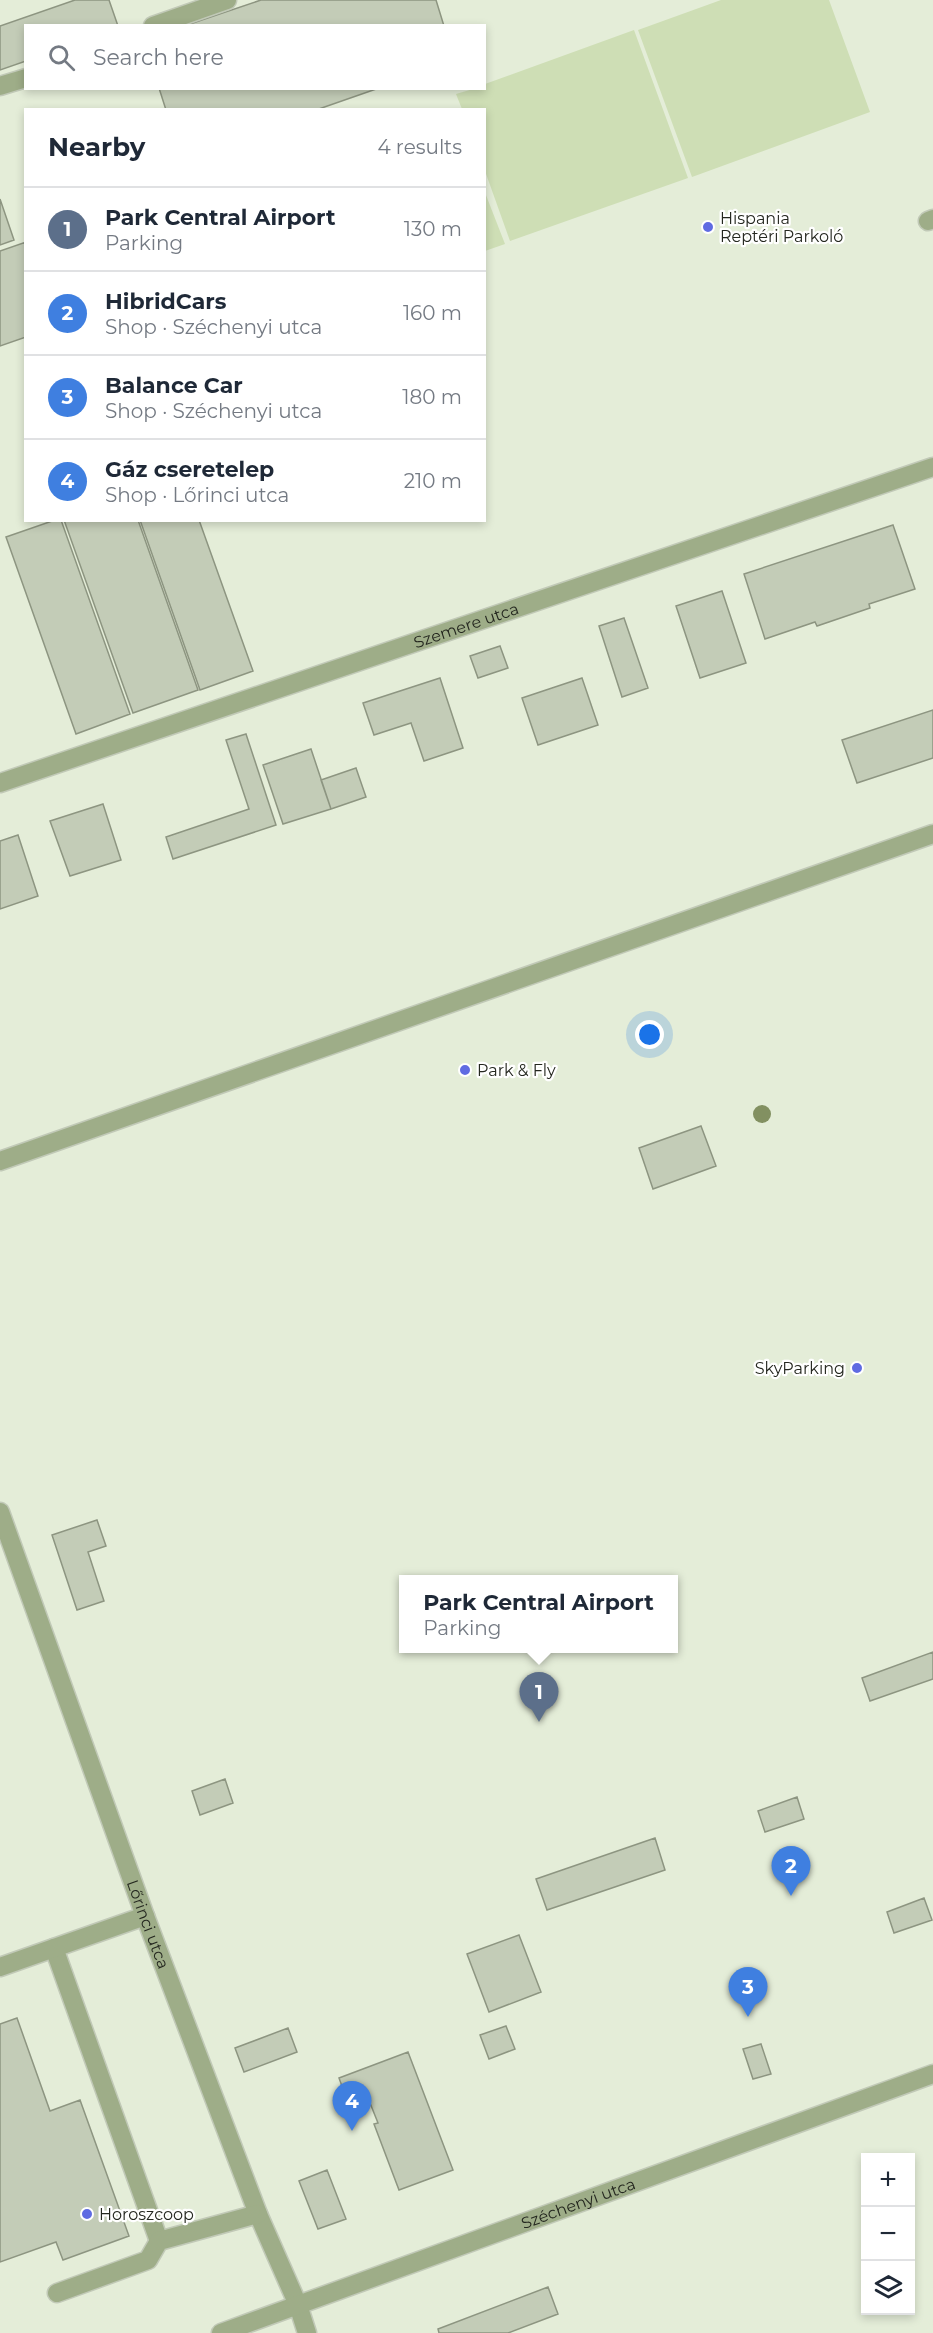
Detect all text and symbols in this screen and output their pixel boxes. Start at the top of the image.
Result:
search box [24,24,486,90]
icon: search [45,41,78,74]
text: Search here [93,44,224,71]
text: Nearby [48,131,145,163]
text: 4 results [377,135,462,159]
text: Park Central Airport [105,204,335,231]
place label: Hispania Reptéri Parkoló [720,209,843,246]
text: 1 [64,217,71,241]
text: 130 m [404,217,462,241]
marker: Hispania Reptéri Parkoló [701,220,715,234]
text: Parking [105,231,183,255]
text: HibridCars [105,288,226,315]
text: 2 [62,301,73,325]
text: 160 m [403,301,462,325]
text: Shop · Széchenyi utca [105,315,322,339]
text: Balance Car [105,372,243,399]
text: 3 [62,385,73,409]
text: 180 m [402,385,462,409]
text: Shop · Széchenyi utca [105,399,322,423]
text: Gáz cseretelep [105,456,274,483]
text: 4 [61,469,74,493]
text: 210 m [404,469,462,493]
text: Shop · Lőrinci utca [105,483,289,507]
street label: Szemere utca [411,599,521,652]
your location [635,1020,664,1049]
place label: Park & Fly [477,1061,556,1080]
marker: Park & Fly [458,1063,472,1077]
place label: SkyParking [755,1359,845,1378]
marker: SkyParking [850,1361,864,1375]
popup [399,1575,678,1653]
text: Park Central Airport [423,1589,654,1616]
text: Parking [423,1616,502,1640]
pin: 1 [520,1672,558,1722]
pin: 2 [772,1846,810,1896]
street label: Lőrinci utca [123,1877,174,1971]
pin: 3 [728,1968,768,2017]
pin: 4 [332,2082,372,2131]
map controls [861,2153,915,2315]
button: + [861,2153,915,2207]
street label: Széchenyi utca [518,2174,638,2233]
place label: Horoszcoop [99,2205,194,2224]
marker: Horoszcoop [80,2207,94,2221]
button: − [861,2207,915,2261]
button: layers [861,2261,915,2315]

